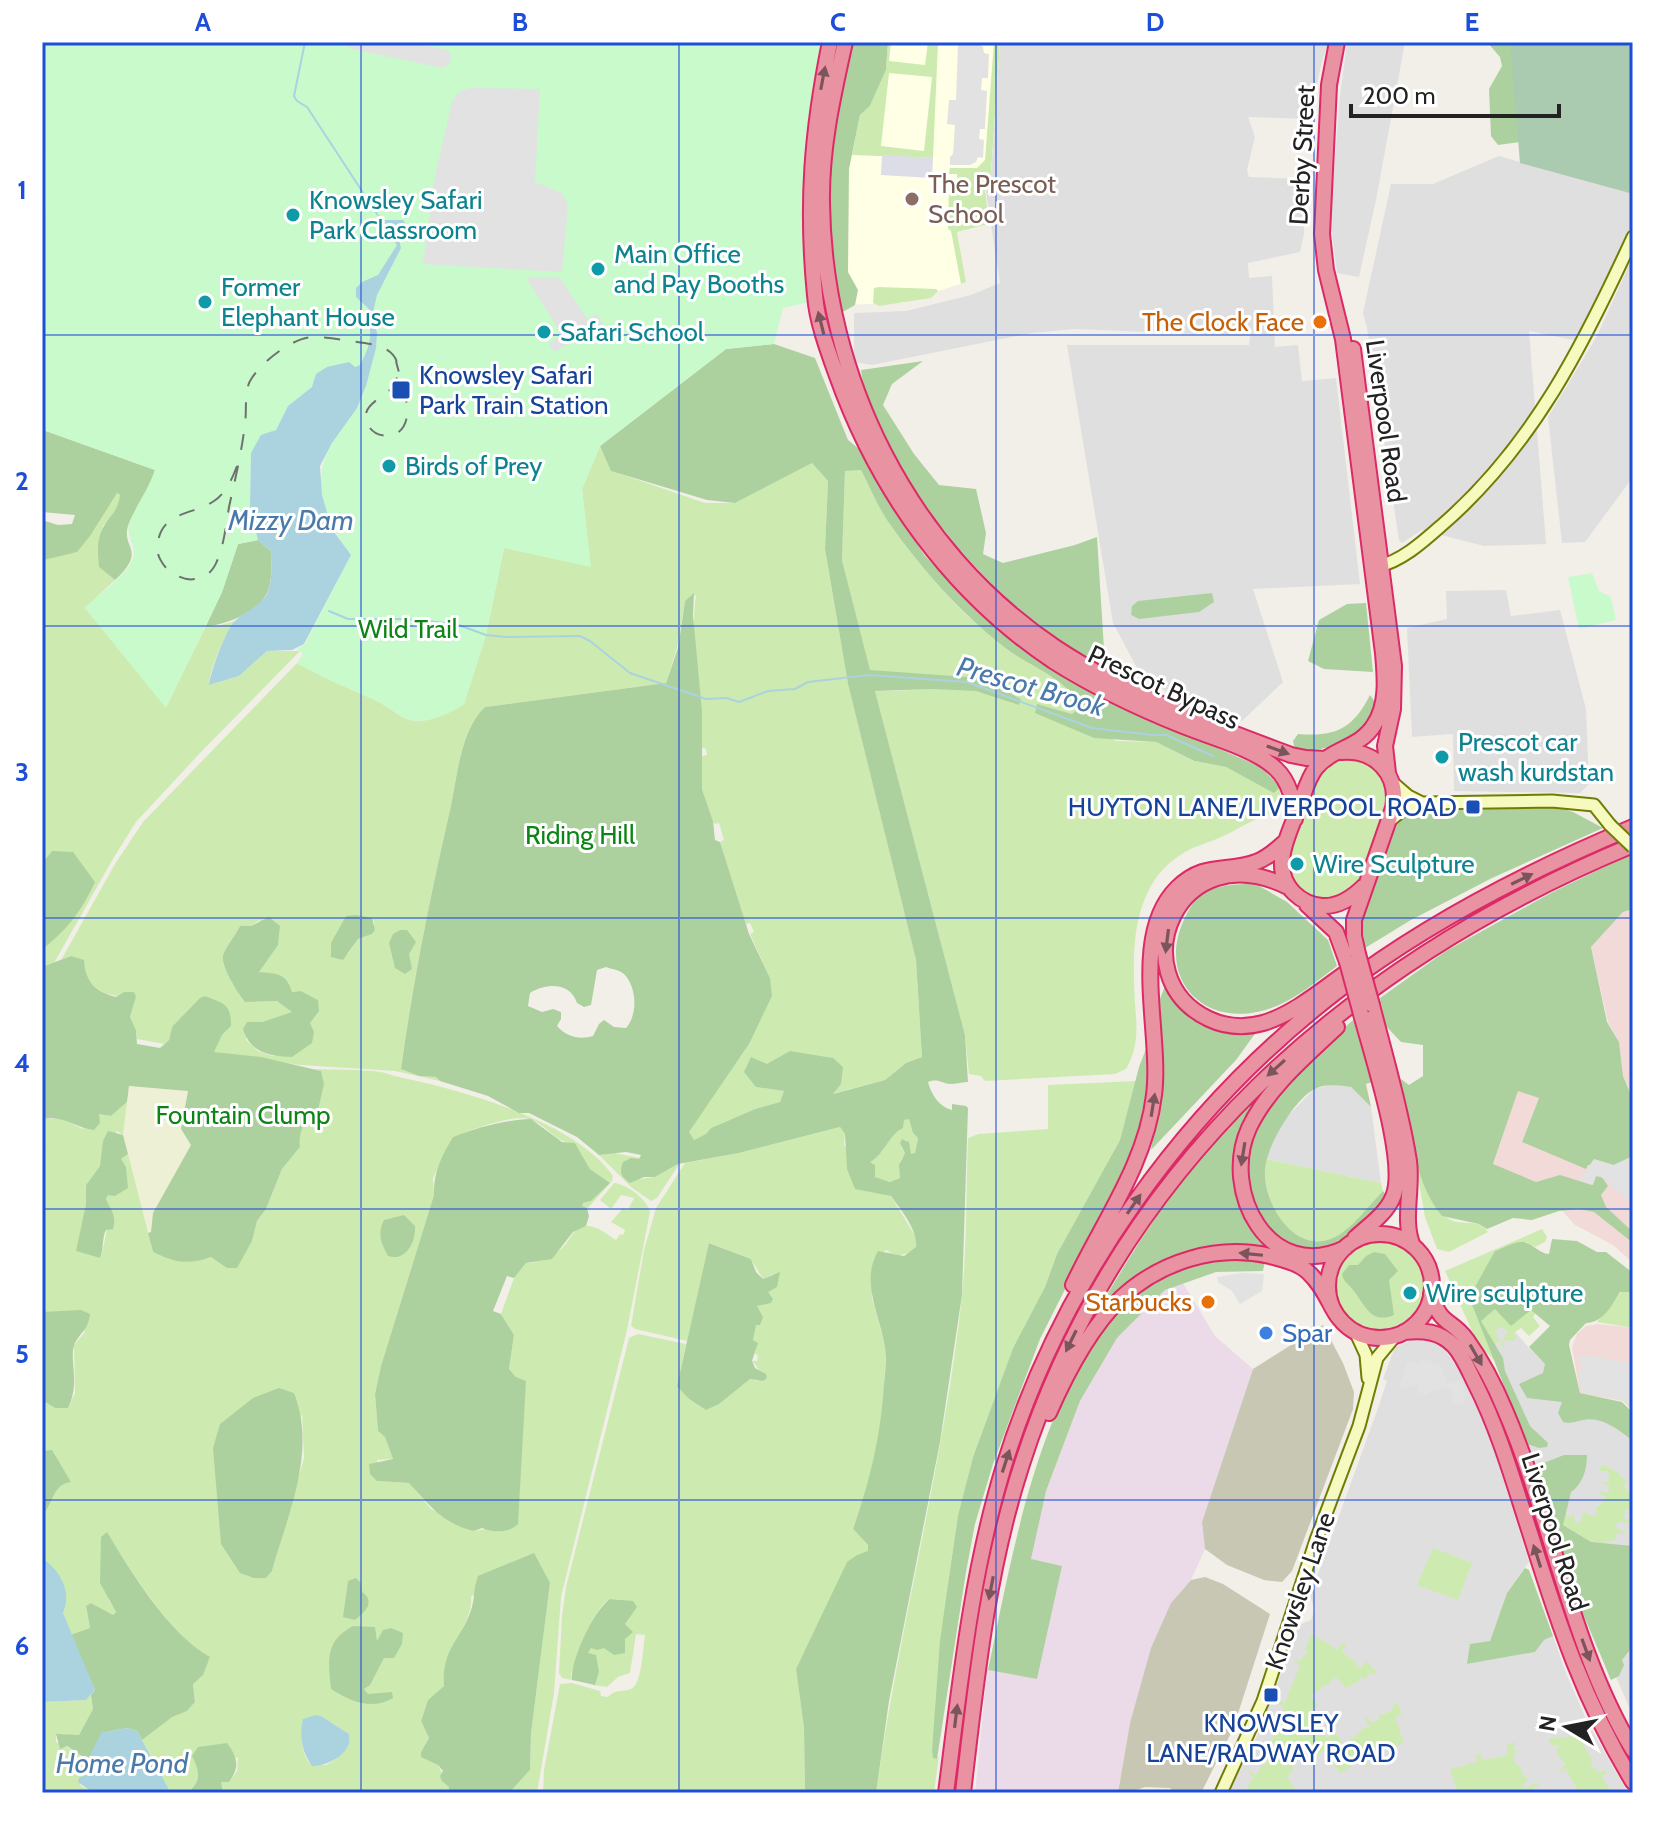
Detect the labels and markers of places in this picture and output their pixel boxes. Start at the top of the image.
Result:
place label: The Prescot School [928,168,1056,230]
place label: Knowsley Safari Park Classroom [309,184,482,246]
marker: The Prescot School [903,190,921,208]
marker: Knowsley Safari Park Classroom [284,206,302,224]
place label: Main Office and Pay Booths [614,238,785,300]
marker: Main Office and Pay Booths [589,260,607,278]
place label: Former Elephant House [221,271,395,333]
marker: Former Elephant House [196,293,214,311]
place label: The Clock Face [1142,306,1304,338]
marker: The Clock Face [1311,313,1329,331]
place label: Safari School [560,316,704,348]
marker: Safari School [535,323,553,341]
place label: Knowsley Safari Park Train Station [419,359,609,421]
marker: Knowsley Safari Park Train Station [390,379,412,401]
place label: Birds of Prey [405,450,542,482]
marker: Birds of Prey [380,457,398,475]
place label: Prescot car wash kurdstan [1458,726,1614,788]
marker: Prescot car wash kurdstan [1433,748,1451,766]
place label: HUYTON LANE/LIVERPOOL ROAD [1068,791,1457,823]
marker: HUYTON LANE/LIVERPOOL ROAD [1464,798,1482,816]
place label: Wire Sculpture [1313,848,1475,880]
marker: Wire Sculpture [1288,855,1306,873]
place label: Wire sculpture [1426,1277,1583,1309]
marker: Wire sculpture [1401,1284,1419,1302]
place label: Starbucks [1085,1286,1192,1318]
marker: Starbucks [1199,1293,1217,1311]
place label: Spar [1282,1317,1333,1349]
marker: Spar [1257,1324,1275,1342]
marker: KNOWSLEY LANE/RADWAY ROAD [1262,1686,1280,1704]
place label: KNOWSLEY LANE/RADWAY ROAD [1146,1707,1396,1769]

